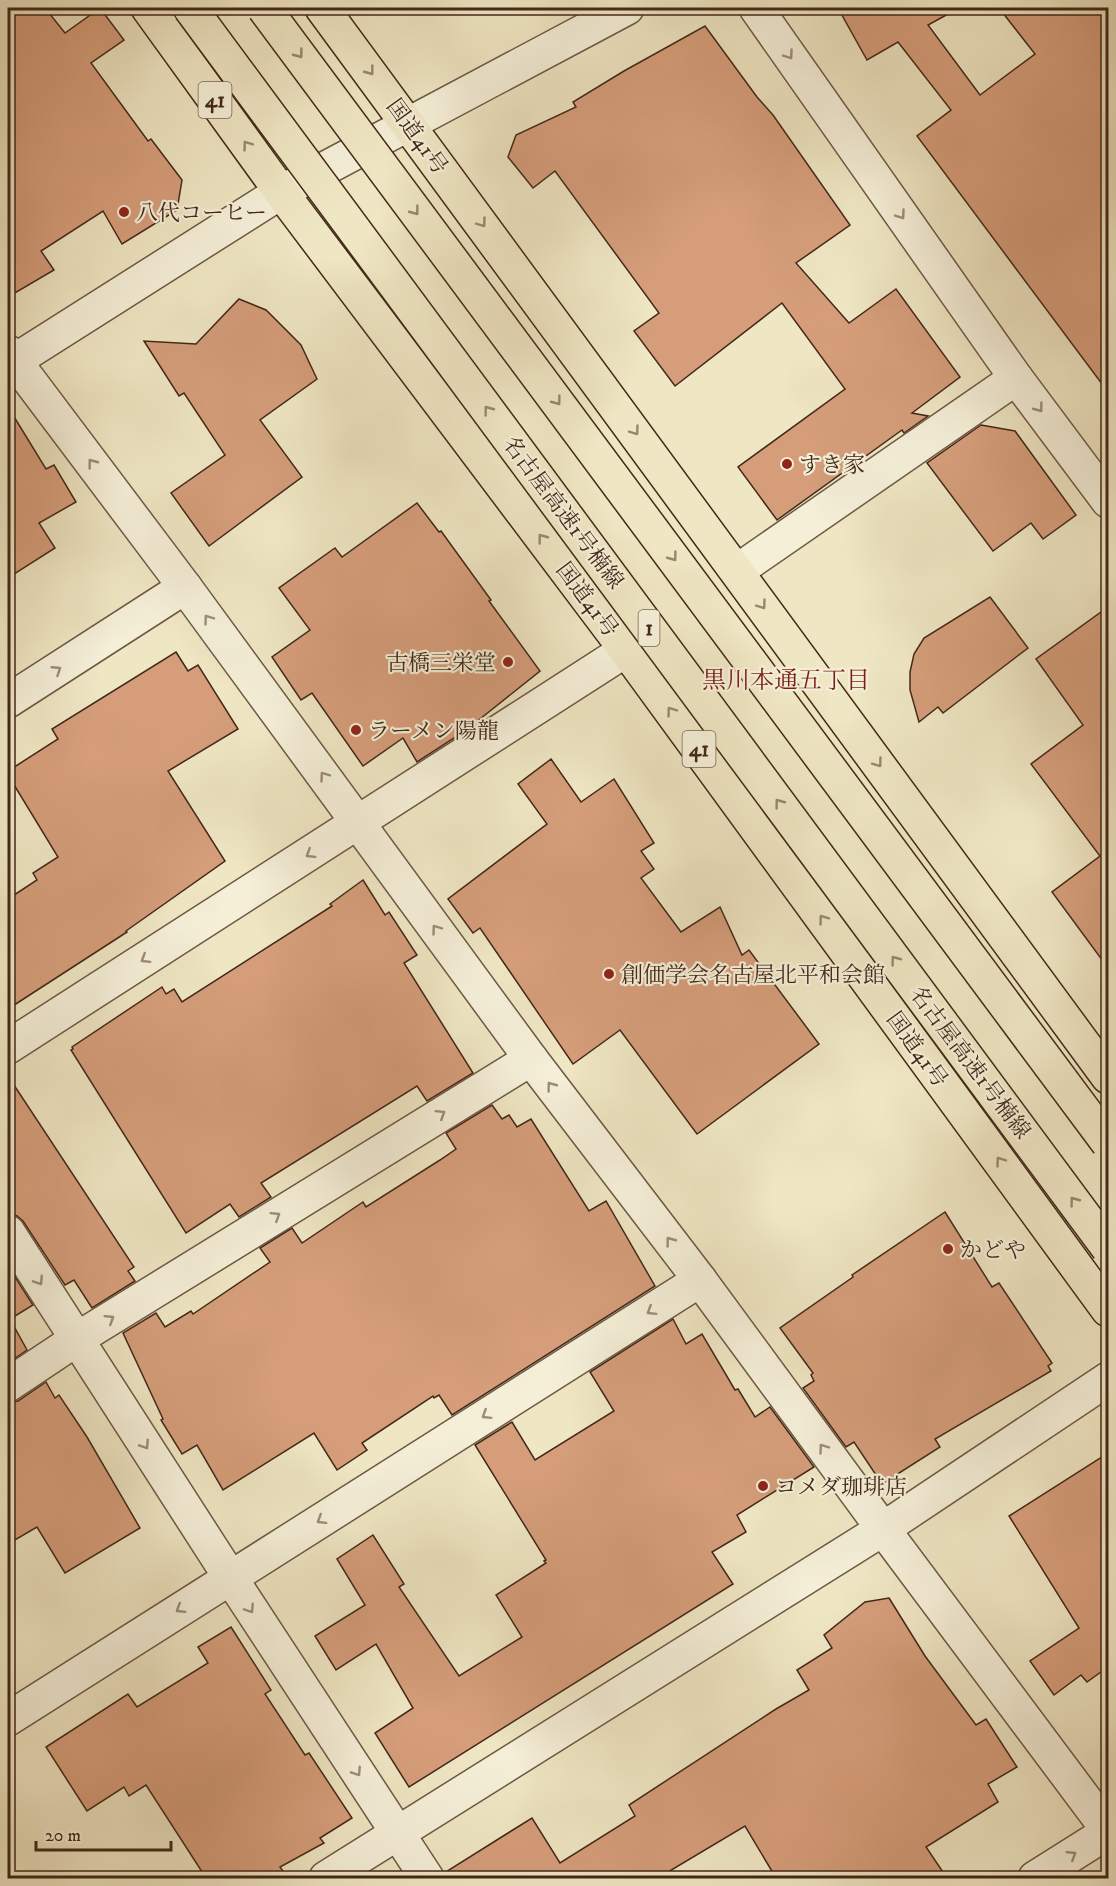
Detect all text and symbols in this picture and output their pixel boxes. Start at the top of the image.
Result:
one-way arrow [292,48,303,59]
one-way arrow [782,49,793,60]
one-way arrow [363,65,374,76]
road number: 41 [198,82,232,118]
street label: 国道41号 [380,94,453,180]
one-way arrow [243,141,254,152]
place label: 八代コーヒー [136,200,267,227]
one-way arrow [408,204,419,215]
marker: 八代コーヒー [117,205,131,219]
one-way arrow [894,208,905,219]
one-way arrow [475,217,486,228]
one-way arrow [549,394,560,405]
one-way arrow [1031,402,1042,413]
one-way arrow [484,406,495,417]
one-way arrow [627,425,638,436]
street label: 名古屋高速1号楠線 [497,431,629,595]
place label: すき家 [799,452,865,479]
marker: すき家 [780,457,794,471]
one-way arrow [88,458,99,469]
one-way arrow [538,533,549,544]
one-way arrow [666,551,677,562]
street label: 国道41号 [550,557,624,643]
one-way arrow [755,599,766,610]
road number: 1 [638,610,660,646]
one-way arrow [205,615,216,626]
place label: 古橋三栄堂 [386,650,496,677]
marker: 古橋三栄堂 [501,655,515,669]
one-way arrow [51,665,61,677]
district label: 黒川本通五丁目 [702,666,870,696]
one-way arrow [667,706,678,717]
place label: ラーメン陽龍 [368,718,499,745]
marker: ラーメン陽龍 [349,723,363,737]
road number: 41 [682,731,716,767]
one-way arrow [870,756,881,767]
one-way arrow [320,771,331,782]
one-way arrow [775,799,786,810]
one-way arrow [305,847,316,858]
one-way arrow [819,915,830,926]
one-way arrow [432,924,443,935]
one-way arrow [141,952,152,963]
one-way arrow [891,955,902,966]
place label: 創価学会名古屋北平和会館 [621,962,885,989]
marker: 創価学会名古屋北平和会館 [602,967,616,981]
street label: 名古屋高速1号楠線 [904,981,1036,1145]
street label: 国道41号 [880,1007,953,1093]
one-way arrow [548,1082,559,1093]
one-way arrow [435,1111,446,1122]
one-way arrow [996,1157,1007,1168]
one-way arrow [1070,1196,1081,1207]
one-way arrow [269,1213,280,1224]
one-way arrow [666,1236,677,1247]
place label: かどや [960,1237,1026,1264]
marker: かどや [941,1242,955,1256]
one-way arrow [32,1274,43,1285]
one-way arrow [646,1304,657,1315]
one-way arrow [104,1314,114,1326]
one-way arrow [482,1408,492,1420]
one-way arrow [137,1439,149,1449]
one-way arrow [819,1444,830,1455]
place label: コメダ珈琲店 [775,1474,907,1501]
marker: コメダ珈琲店 [756,1479,770,1493]
one-way arrow [317,1512,327,1524]
one-way arrow [176,1601,187,1612]
one-way arrow [243,1602,254,1613]
one-way arrow [350,1765,361,1776]
scale bar [36,1814,171,1852]
text: 20 m [45,1825,81,1847]
one-way arrow [1065,1851,1076,1862]

